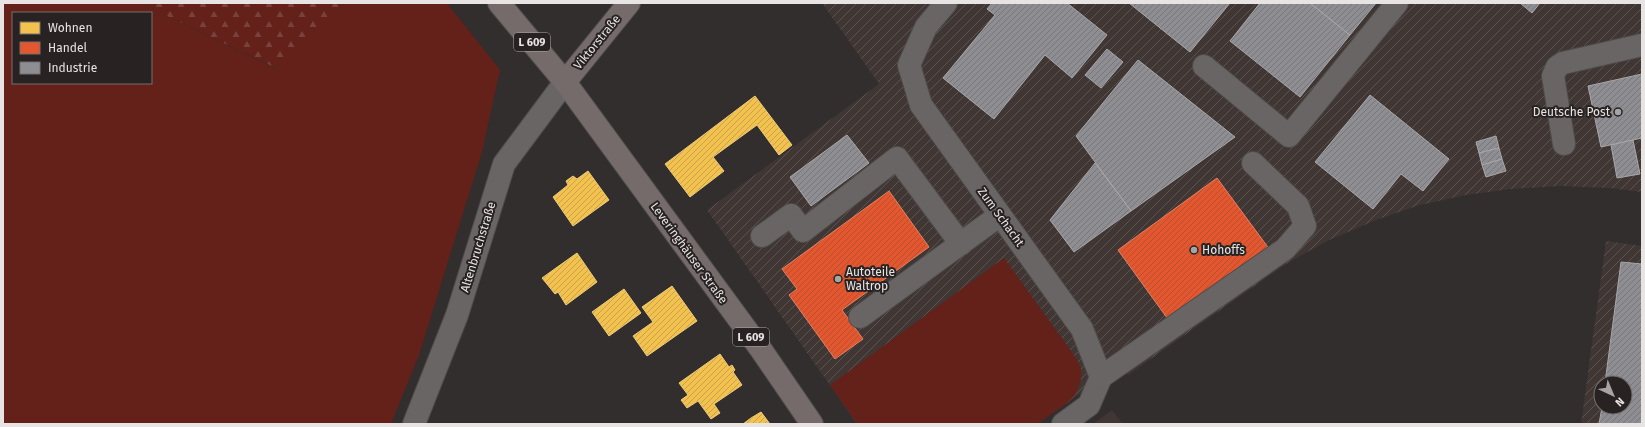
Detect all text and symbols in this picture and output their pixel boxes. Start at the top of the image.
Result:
legend [12,12,152,84]
street label: Viktorstraße [571,12,623,72]
text: Wohnen [48,21,92,35]
road number: L 609 [514,33,550,51]
text: Handel [48,41,87,55]
text: Industrie [48,61,97,75]
place label: Deutsche Post [1533,105,1611,119]
marker: Deutsche Post [1613,107,1623,117]
street label: Zum Schacht [975,185,1027,250]
street label: Altenbruchstraße [458,200,498,294]
street label: Leveringhäuser Straße [648,200,730,306]
place label: Hohoffs [1202,243,1245,257]
marker: Hohoffs [1189,245,1199,255]
place label: Autoteile Waltrop [846,265,895,293]
marker: Autoteile Waltrop [833,274,843,284]
road number: L 609 [733,328,769,346]
north arrow [1593,375,1633,415]
text: N [1612,395,1627,409]

